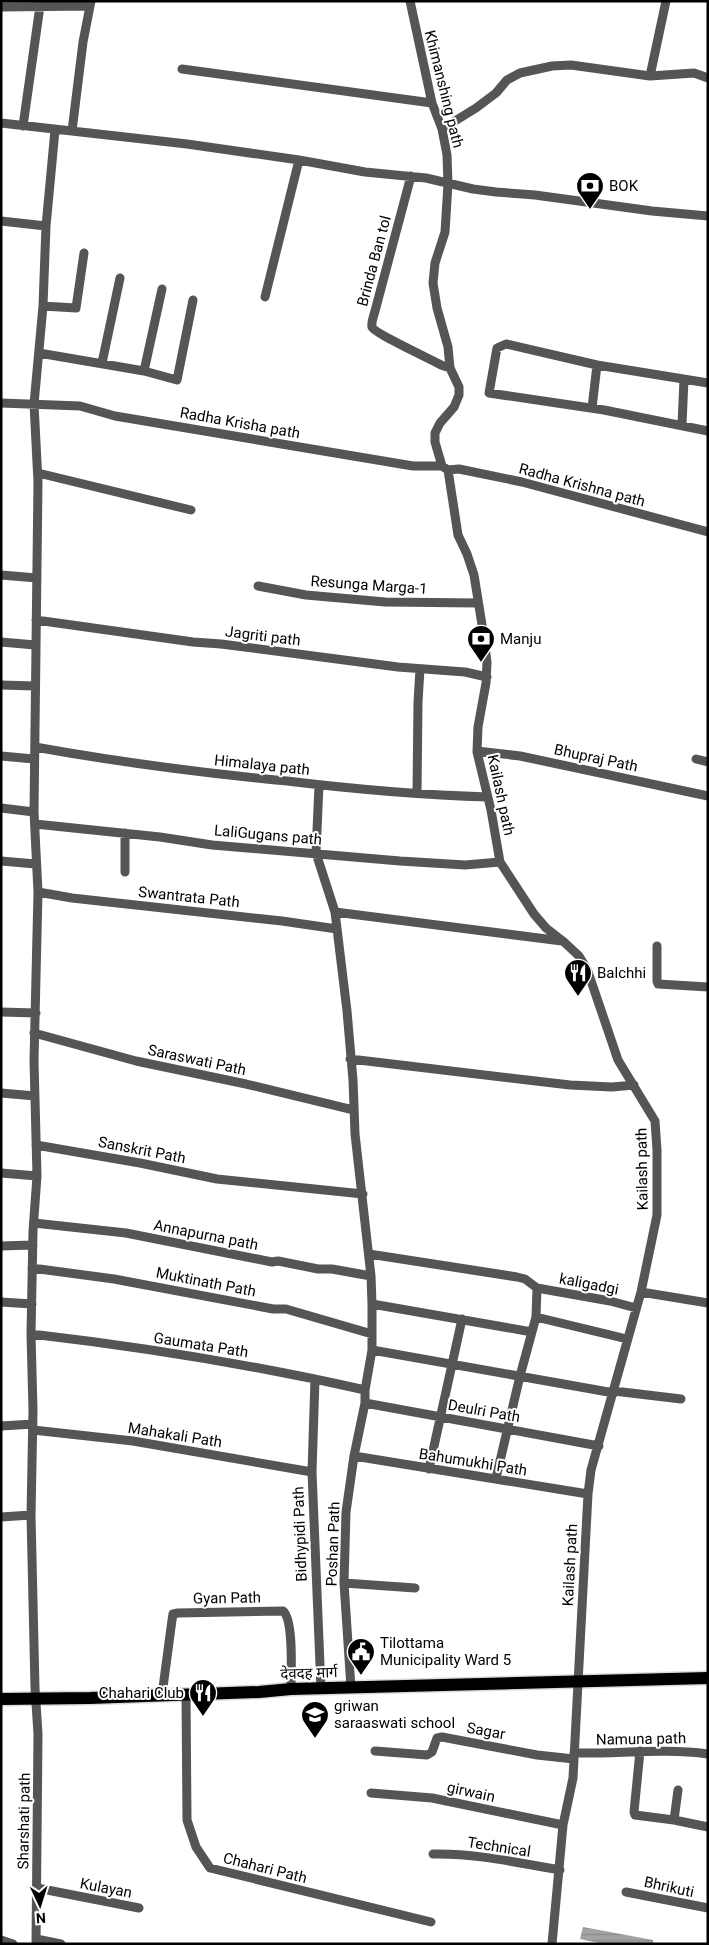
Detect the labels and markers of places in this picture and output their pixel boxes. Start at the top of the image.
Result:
bank icon: BOK [575,171,605,210]
place label: BOK [609,177,639,195]
bank icon: Manju [466,624,496,663]
place label: Manju [500,630,541,648]
restaurant icon: Balchhi [563,958,593,997]
place label: Balchhi [597,964,646,982]
place label: Tilottama Municipality Ward 5 [380,1634,511,1669]
public building icon: Tilottama Municipality Ward 5 [346,1637,376,1676]
restaurant icon: Chahari Club [188,1678,218,1717]
place label: Chahari Club [99,1684,184,1702]
place label: griwan saraaswati school [334,1697,455,1732]
school or university icon: griwan saraaswati school [300,1700,330,1739]

